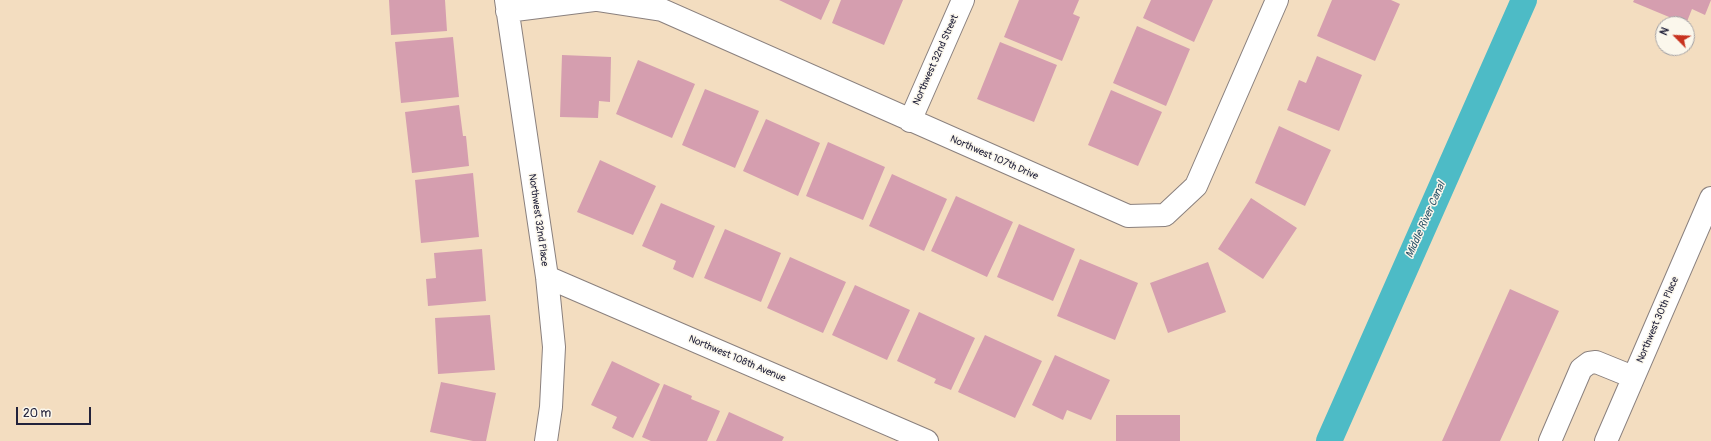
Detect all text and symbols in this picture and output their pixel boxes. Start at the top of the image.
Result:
street label: Northwest 32nd Street [911,13,961,107]
north arrow [1655,16,1695,56]
text: N [1657,25,1672,37]
street label: Northwest 107th Drive [948,133,1040,183]
street label: Northwest 32nd Place [526,173,550,267]
water label: Middle River Canal [1403,180,1449,260]
street label: Northwest 30th Place [1634,275,1682,365]
street label: Northwest 108th Avenue [687,333,787,385]
scale bar [18,399,93,425]
text: 20 m [23,406,51,421]

